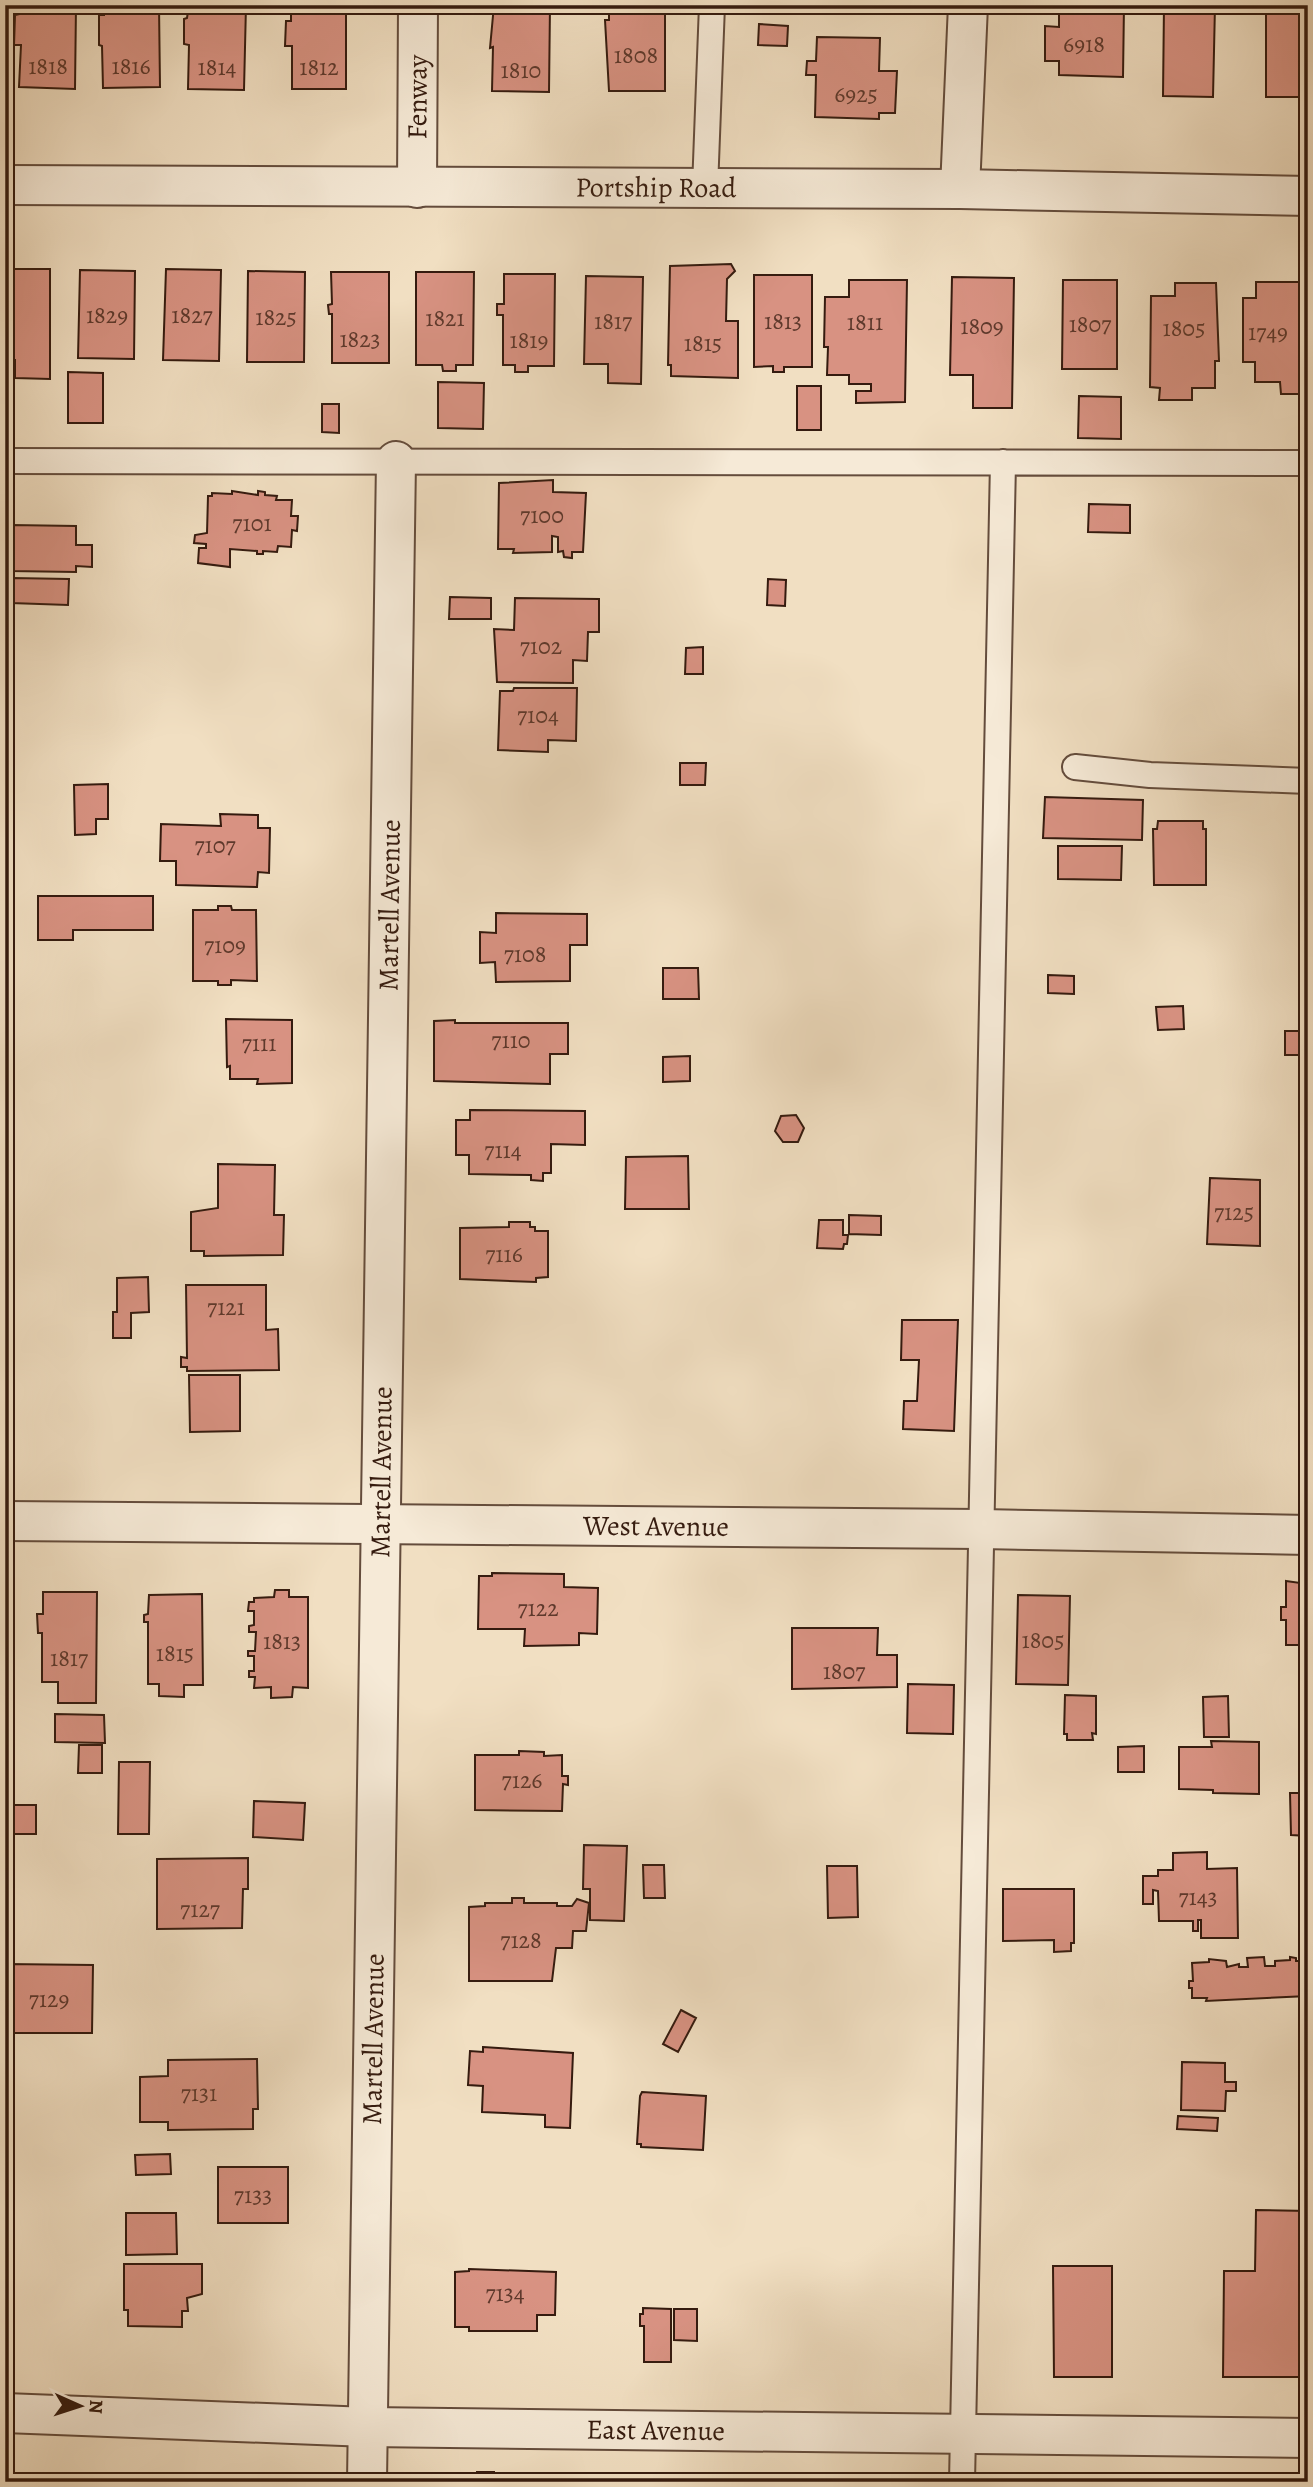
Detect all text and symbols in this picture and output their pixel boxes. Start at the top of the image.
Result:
house number: 6918 [1063,28,1105,60]
house number: 1808 [614,39,658,71]
house number: 1818 [28,50,68,82]
house number: 1816 [111,50,151,82]
house number: 1814 [198,51,237,83]
house number: 1812 [299,51,339,83]
street label: Fenway [398,54,437,139]
house number: 1810 [501,54,541,86]
house number: 6925 [834,78,878,110]
street label: Portship Road [575,168,737,207]
house number: 1829 [86,299,128,331]
house number: 1827 [171,299,214,331]
house number: 1825 [255,301,297,333]
house number: 1821 [425,302,465,334]
house number: 1817 [594,305,633,337]
house number: 1813 [764,305,802,337]
house number: 1811 [847,306,883,338]
house number: 1807 [1069,308,1112,340]
house number: 1809 [960,310,1004,342]
house number: 1805 [1163,312,1205,344]
house number: 1749 [1248,316,1288,348]
house number: 1823 [339,323,381,355]
house number: 1819 [510,324,548,356]
house number: 1815 [684,327,722,359]
house number: 7100 [520,499,564,531]
house number: 7101 [232,507,272,539]
house number: 7102 [520,630,562,662]
house number: 7104 [517,699,559,731]
street label: Martell Avenue [369,819,410,991]
house number: 7107 [194,829,236,861]
house number: 7109 [204,929,246,961]
house number: 7108 [504,938,546,970]
house number: 7110 [491,1024,531,1056]
house number: 7111 [242,1027,276,1059]
house number: 7114 [484,1134,522,1166]
house number: 7125 [1214,1196,1254,1228]
house number: 7116 [485,1238,523,1270]
house number: 7121 [207,1291,245,1323]
street label: Martell Avenue [361,1386,402,1558]
street label: West Avenue [582,1507,729,1546]
house number: 7122 [517,1592,559,1624]
house number: 1805 [1022,1624,1064,1656]
house number: 1813 [263,1625,301,1657]
house number: 1815 [156,1637,194,1669]
house number: 1817 [50,1642,89,1674]
house number: 1807 [823,1655,866,1687]
house number: 7126 [502,1764,542,1796]
house number: 7143 [1178,1881,1218,1913]
house number: 7127 [180,1893,221,1925]
house number: 7128 [500,1924,542,1956]
street label: Martell Avenue [353,1953,394,2125]
house number: 7129 [29,1983,69,2015]
house number: 7131 [181,2077,217,2109]
house number: 7133 [234,2179,272,2211]
house number: 7134 [485,2277,525,2309]
north arrow [46,2372,116,2442]
text: N [83,2399,109,2415]
street label: East Avenue [586,2411,725,2450]

